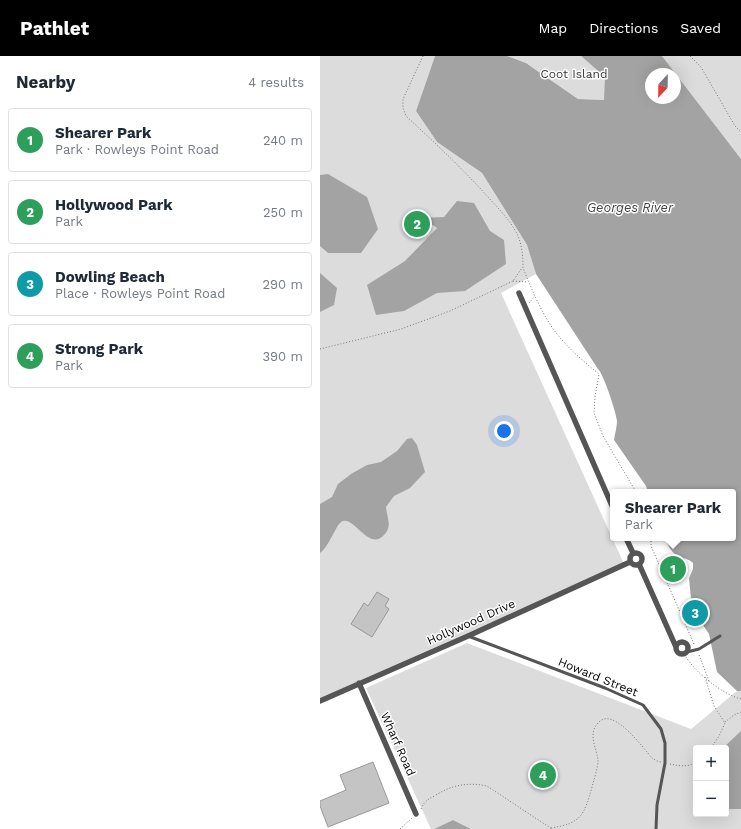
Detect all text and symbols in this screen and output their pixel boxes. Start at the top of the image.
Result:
text: Pathlet [20,17,89,40]
text: Map [539,20,567,36]
text: Directions [589,20,658,36]
text: Saved [680,20,721,36]
park label: Coot Island [541,67,607,81]
north arrow [645,68,681,104]
text: Nearby [16,72,75,92]
text: 4 results [248,75,304,90]
text: Shearer Park [55,124,151,142]
text: 1 [27,133,33,148]
text: 240 m [263,133,303,148]
text: Park · Rowleys Point Road [55,142,219,157]
text: Hollywood Park [55,196,173,214]
water label: Georges River [587,200,674,215]
text: 2 [26,205,34,220]
text: 250 m [263,205,303,220]
pin: 2 [404,209,430,239]
text: Park [55,214,83,229]
text: Dowling Beach [55,268,165,286]
text: 3 [26,277,34,292]
text: 290 m [262,277,303,292]
text: Place · Rowleys Point Road [55,286,225,301]
text: Strong Park [55,340,143,358]
text: 4 [26,349,34,364]
text: 390 m [262,349,303,364]
text: Park [55,358,83,373]
your location [494,421,514,441]
popup [610,489,736,541]
text: Shearer Park [625,499,721,517]
text: Park [625,517,653,532]
pin: 1 [660,554,686,584]
street label: Hollywood Drive [425,596,517,648]
pin: 3 [682,598,708,628]
street label: Howard Street [556,655,640,699]
street label: Wharf Road [378,710,418,778]
map controls [693,745,729,817]
button: + [693,745,729,781]
pin: 4 [530,760,556,790]
button: − [693,781,729,817]

